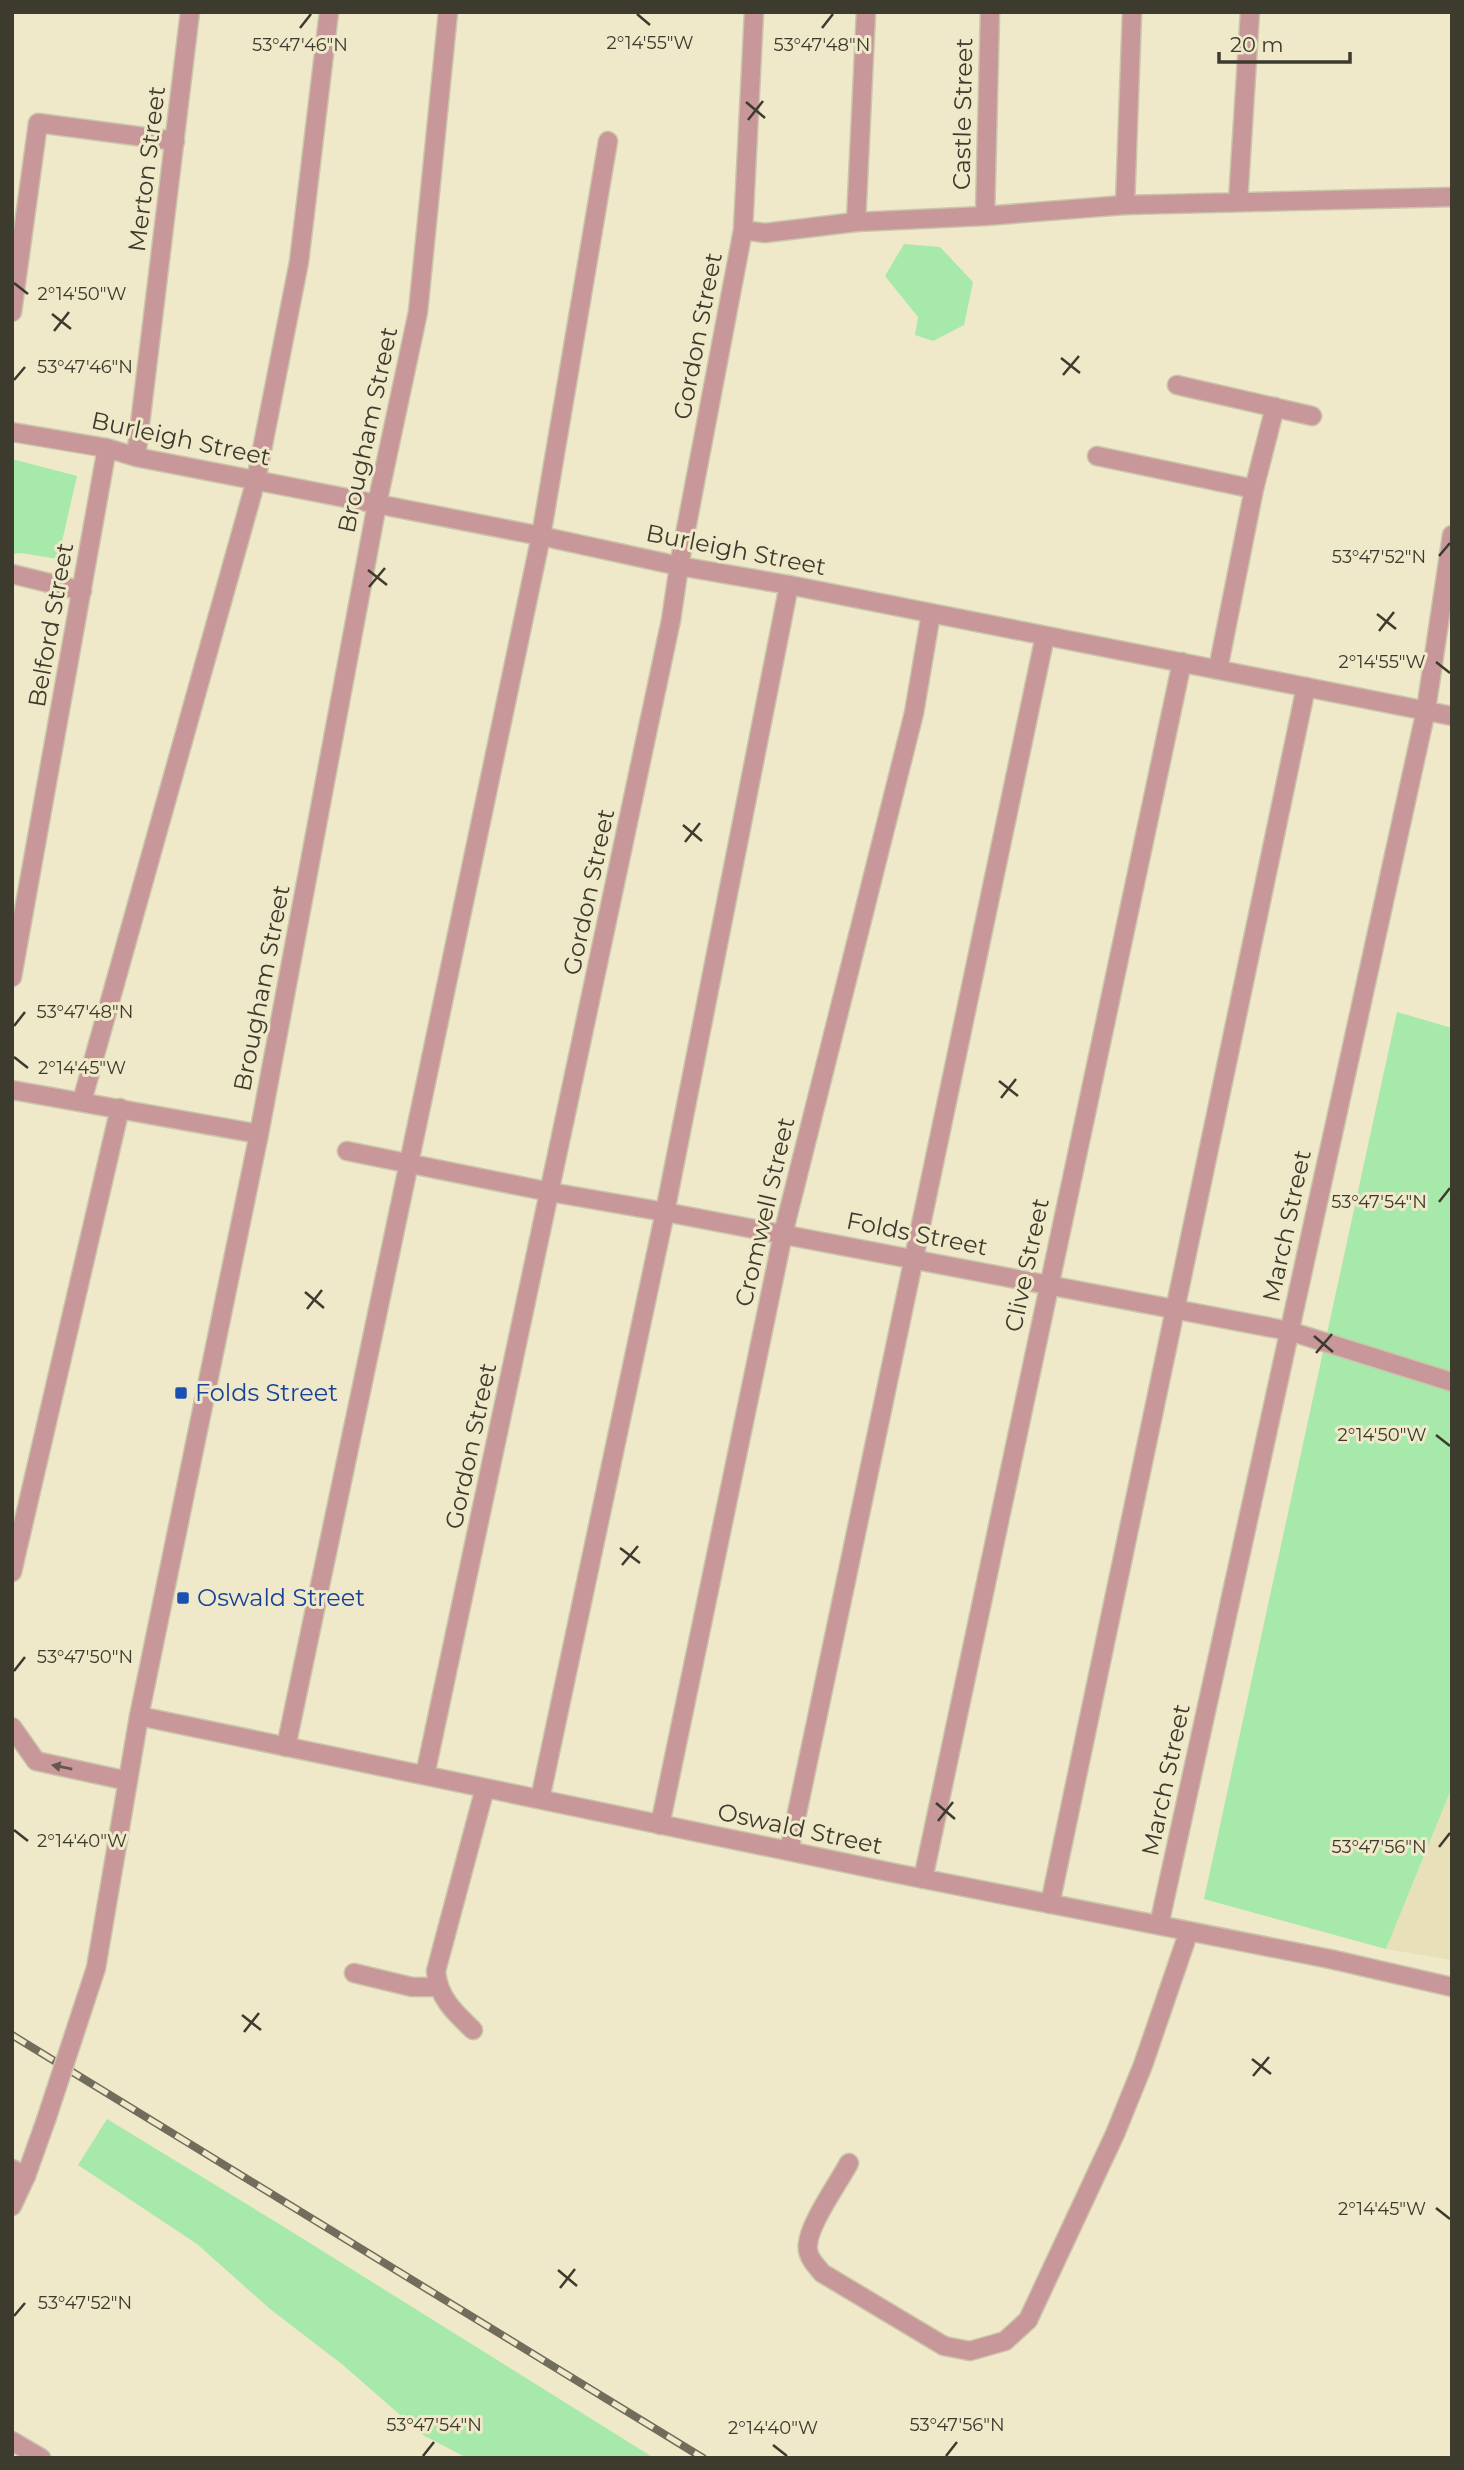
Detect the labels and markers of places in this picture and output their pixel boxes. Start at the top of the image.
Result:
place label: Folds Street [195,1378,338,1407]
marker: Folds Street [173,1385,189,1401]
place label: Oswald Street [197,1583,365,1612]
marker: Oswald Street [175,1590,191,1606]

